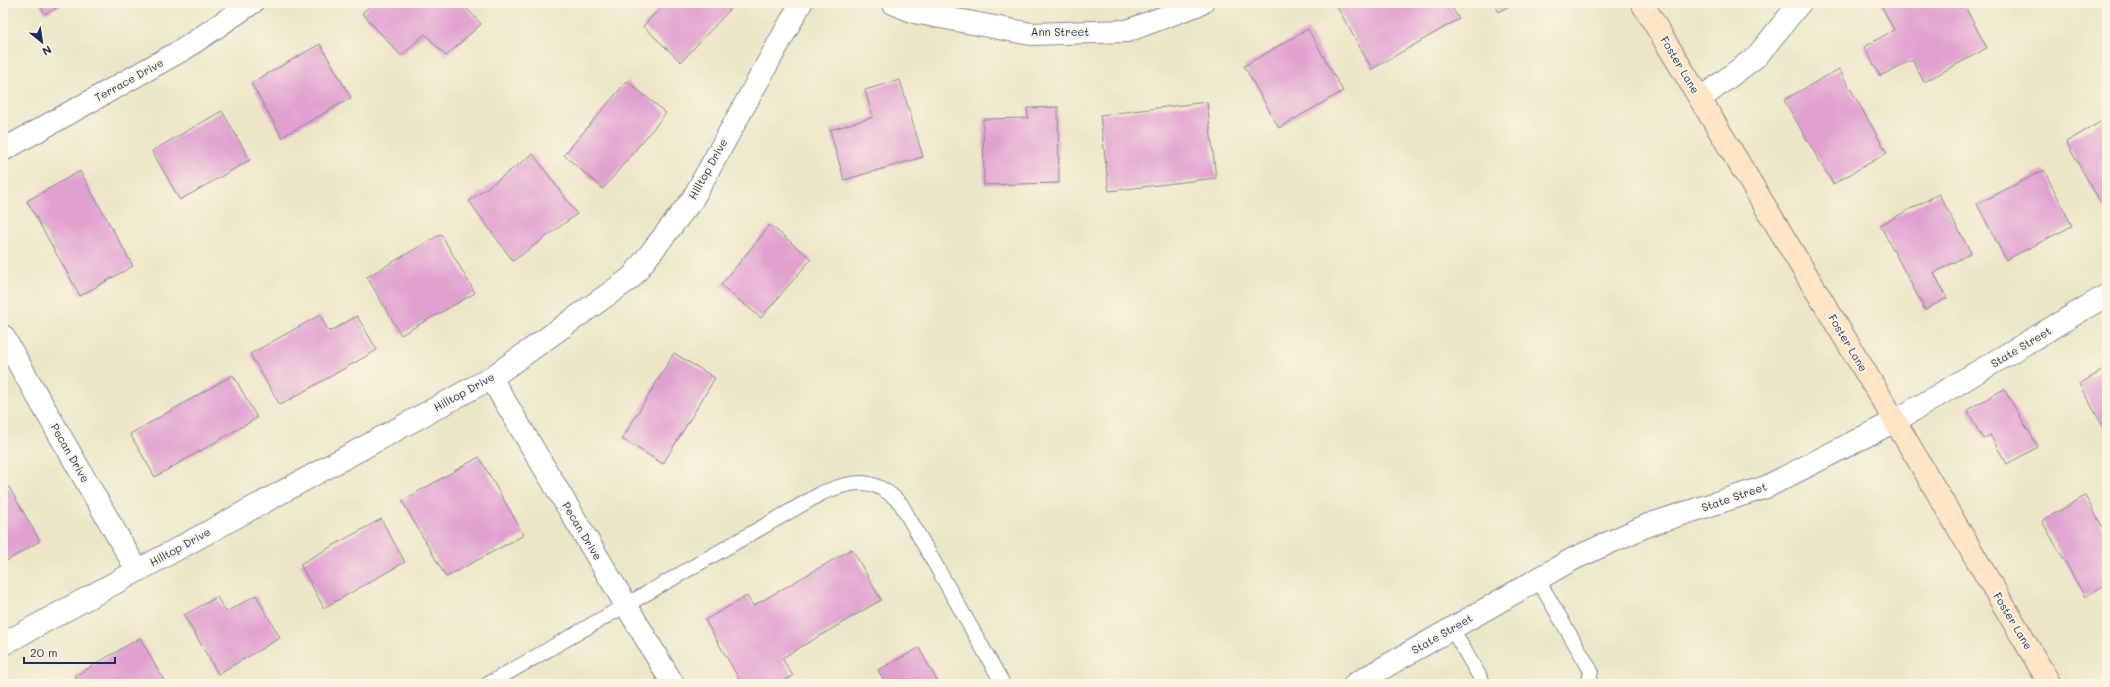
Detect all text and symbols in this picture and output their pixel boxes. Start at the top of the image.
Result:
north arrow [22,22,62,62]
street label: Ann Street [1031,24,1089,39]
street label: Foster Lane [1657,33,1703,96]
text: N [40,43,55,60]
street label: Terrace Drive [92,54,166,105]
street label: Hilltop Drive [685,135,731,202]
street label: Foster Lane [1825,311,1871,374]
street label: State Street [1988,323,2054,371]
street label: Hilltop Drive [431,369,497,414]
street label: Pecan Drive [48,421,93,485]
street label: State Street [1699,478,1769,515]
street label: Pecan Drive [559,499,606,563]
street label: Hilltop Drive [147,524,213,569]
street label: Foster Lane [1990,589,2036,652]
street label: State Street [1409,610,1475,657]
scale bar [24,639,115,665]
text: 20 m [30,644,58,660]

